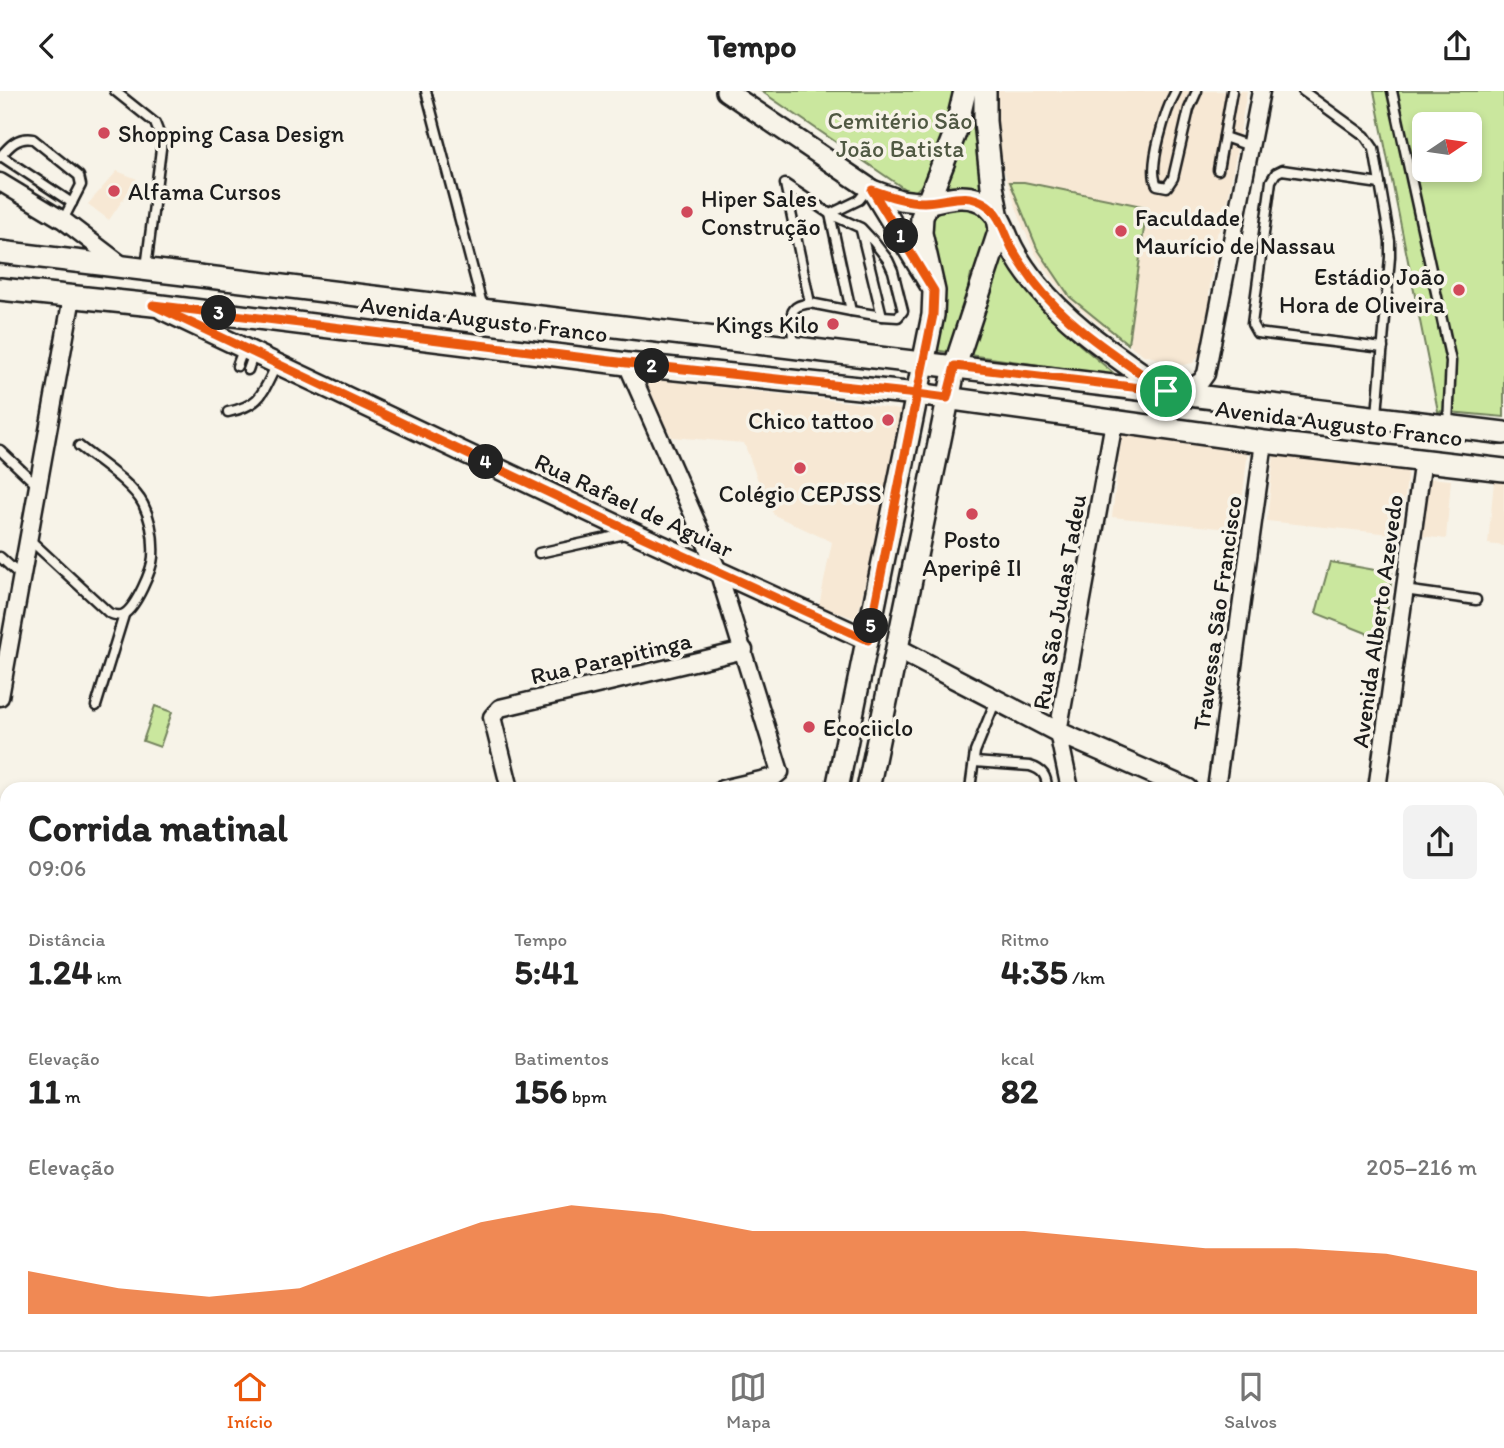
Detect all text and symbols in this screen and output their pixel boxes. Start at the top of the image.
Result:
icon: back [28,27,66,65]
text: Tempo [708,27,797,65]
icon: share [1438,27,1476,65]
park label: Cemitério São João Batista [827,106,973,163]
north arrow [1412,112,1482,182]
map controls [1412,112,1482,182]
place label: Shopping Casa Design [118,119,345,148]
marker: Shopping Casa Design [96,125,112,141]
place label: Alfama Cursos [128,177,281,206]
marker: Alfama Cursos [106,183,122,199]
place label: Hiper Sales Construção [701,184,821,241]
place label: Faculdade Maurício de Nassau [1135,203,1335,260]
marker: Hiper Sales Construção [679,204,695,220]
pin: 1 [884,219,918,253]
marker: Faculdade Maurício de Nassau [1113,223,1129,239]
text: 1 [896,224,905,247]
place label: Estádio João Hora de Oliveira [1279,262,1445,319]
marker: Estádio João Hora de Oliveira [1451,282,1467,298]
street label: Avenida Augusto Franco [359,289,609,349]
pin: 3 [202,295,236,331]
text: 3 [213,301,224,324]
place label: Kings Kilo [715,310,819,339]
marker: Kings Kilo [825,316,841,332]
pin: 2 [634,349,670,383]
text: 2 [647,354,657,377]
pin [1136,361,1196,421]
icon: arrive [1147,372,1185,410]
street label: Avenida Augusto Franco [1214,393,1464,453]
place label: Chico tattoo [748,406,874,435]
marker: Chico tattoo [880,412,896,428]
pin: 4 [468,445,504,479]
street label: Rua Rafael de Aguiar [530,446,738,564]
text: 4 [480,450,491,473]
marker: Colégio CEPJSS [792,460,808,476]
place label: Colégio CEPJSS [718,479,882,508]
street label: Rua São Judas Tadeu [1026,492,1092,712]
street label: Avenida Alberto Azevedo [1345,492,1409,750]
street label: Travessa São Francisco [1186,494,1248,732]
marker: Posto Aperipê II [964,506,980,522]
place label: Posto Aperipê II [922,525,1022,582]
pin: 5 [854,609,888,643]
text: 5 [866,614,875,637]
street label: Rua Parapitinga [528,625,695,691]
place label: Ecociiclo [823,713,913,742]
marker: Ecociiclo [801,719,817,735]
text: Corrida matinal [28,805,288,851]
button: share [1403,805,1477,879]
text: 09:06 [28,854,86,882]
text: Distância [28,928,105,951]
text: Tempo [514,928,567,951]
text: Ritmo [1001,928,1049,951]
text: 1.24 [28,951,92,993]
text: 5:41 [514,951,579,993]
text: 4:35 [1001,951,1068,993]
text: km [92,966,122,989]
text: /km [1068,966,1105,989]
text: Elevação [28,1047,100,1070]
text: Batimentos [514,1047,609,1070]
text: kcal [1001,1047,1034,1070]
text: 11 [28,1070,60,1112]
text: 156 [514,1070,567,1112]
text: 82 [1001,1070,1038,1112]
text: m [60,1085,81,1108]
text: bpm [567,1085,607,1108]
text: Elevação [28,1153,115,1181]
text: 205–216 m [1366,1153,1477,1181]
tab: Início [227,1368,273,1433]
tab: Mapa [726,1368,771,1433]
tab: Salvos [1224,1368,1277,1433]

